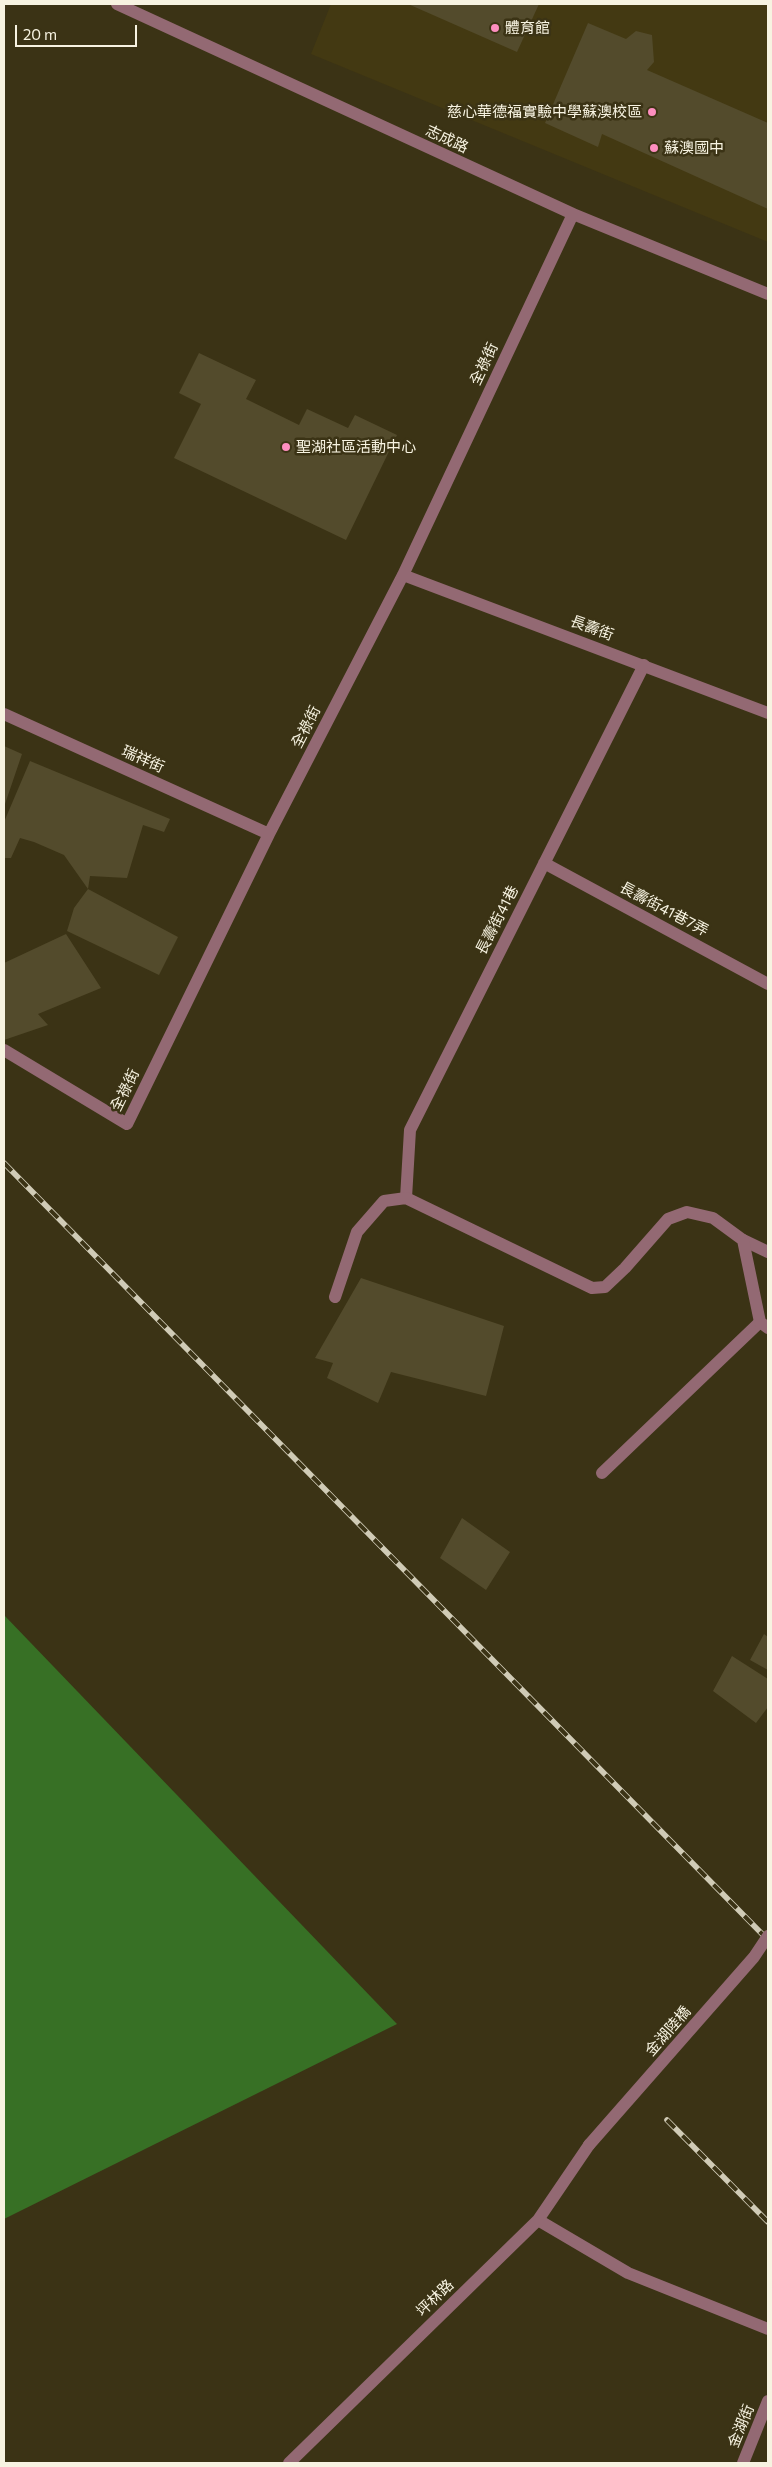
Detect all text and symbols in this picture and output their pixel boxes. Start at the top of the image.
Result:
scale bar [18,15,140,47]
place label: 體育館 [505,19,550,37]
marker: 體育館 [489,22,501,34]
text: 20 m [23,25,57,43]
place label: 慈心華德福實驗中學蘇澳校區 [447,103,642,121]
marker: 慈心華德福實驗中學蘇澳校區 [646,106,658,118]
street label: 志成路 [423,121,471,157]
place label: 蘇澳國中 [664,139,724,157]
marker: 蘇澳國中 [648,142,660,154]
street label: 全祿街 [466,340,502,388]
place label: 聖湖社區活動中心 [296,438,416,456]
marker: 聖湖社區活動中心 [280,441,292,453]
street label: 長壽街 [568,612,616,644]
street label: 全祿街 [288,703,324,751]
street label: 瑞祥街 [119,742,167,776]
street label: 長壽街41巷7弄 [617,878,711,940]
street label: 長壽街41巷 [472,883,522,957]
street label: 全祿街 [107,1066,143,1114]
street label: 金湖陸橋 [642,2002,694,2060]
street label: 坪林路 [413,2276,457,2320]
street label: 金湖街 [724,2402,758,2450]

